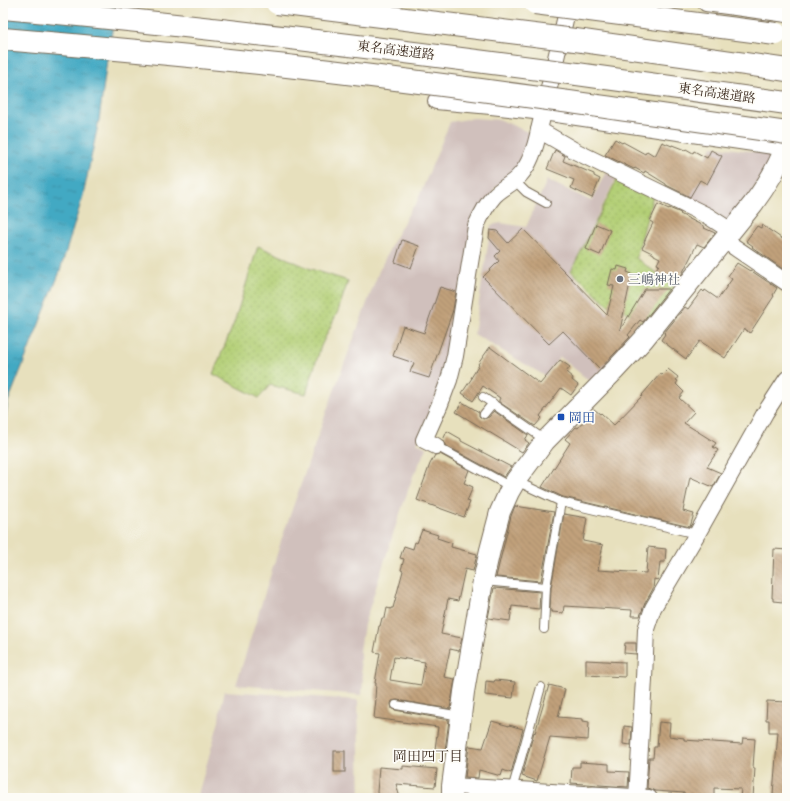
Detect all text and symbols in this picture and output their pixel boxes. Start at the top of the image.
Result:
street label: 東名高速道路 [356,38,436,62]
street label: 東名高速道路 [677,80,757,106]
place label: 三嶋神社 [628,272,680,287]
marker: 三嶋神社 [615,274,625,284]
place label: 岡田 [569,410,595,425]
marker: 岡田 [556,412,566,422]
district label: 岡田四丁目 [393,748,463,765]

